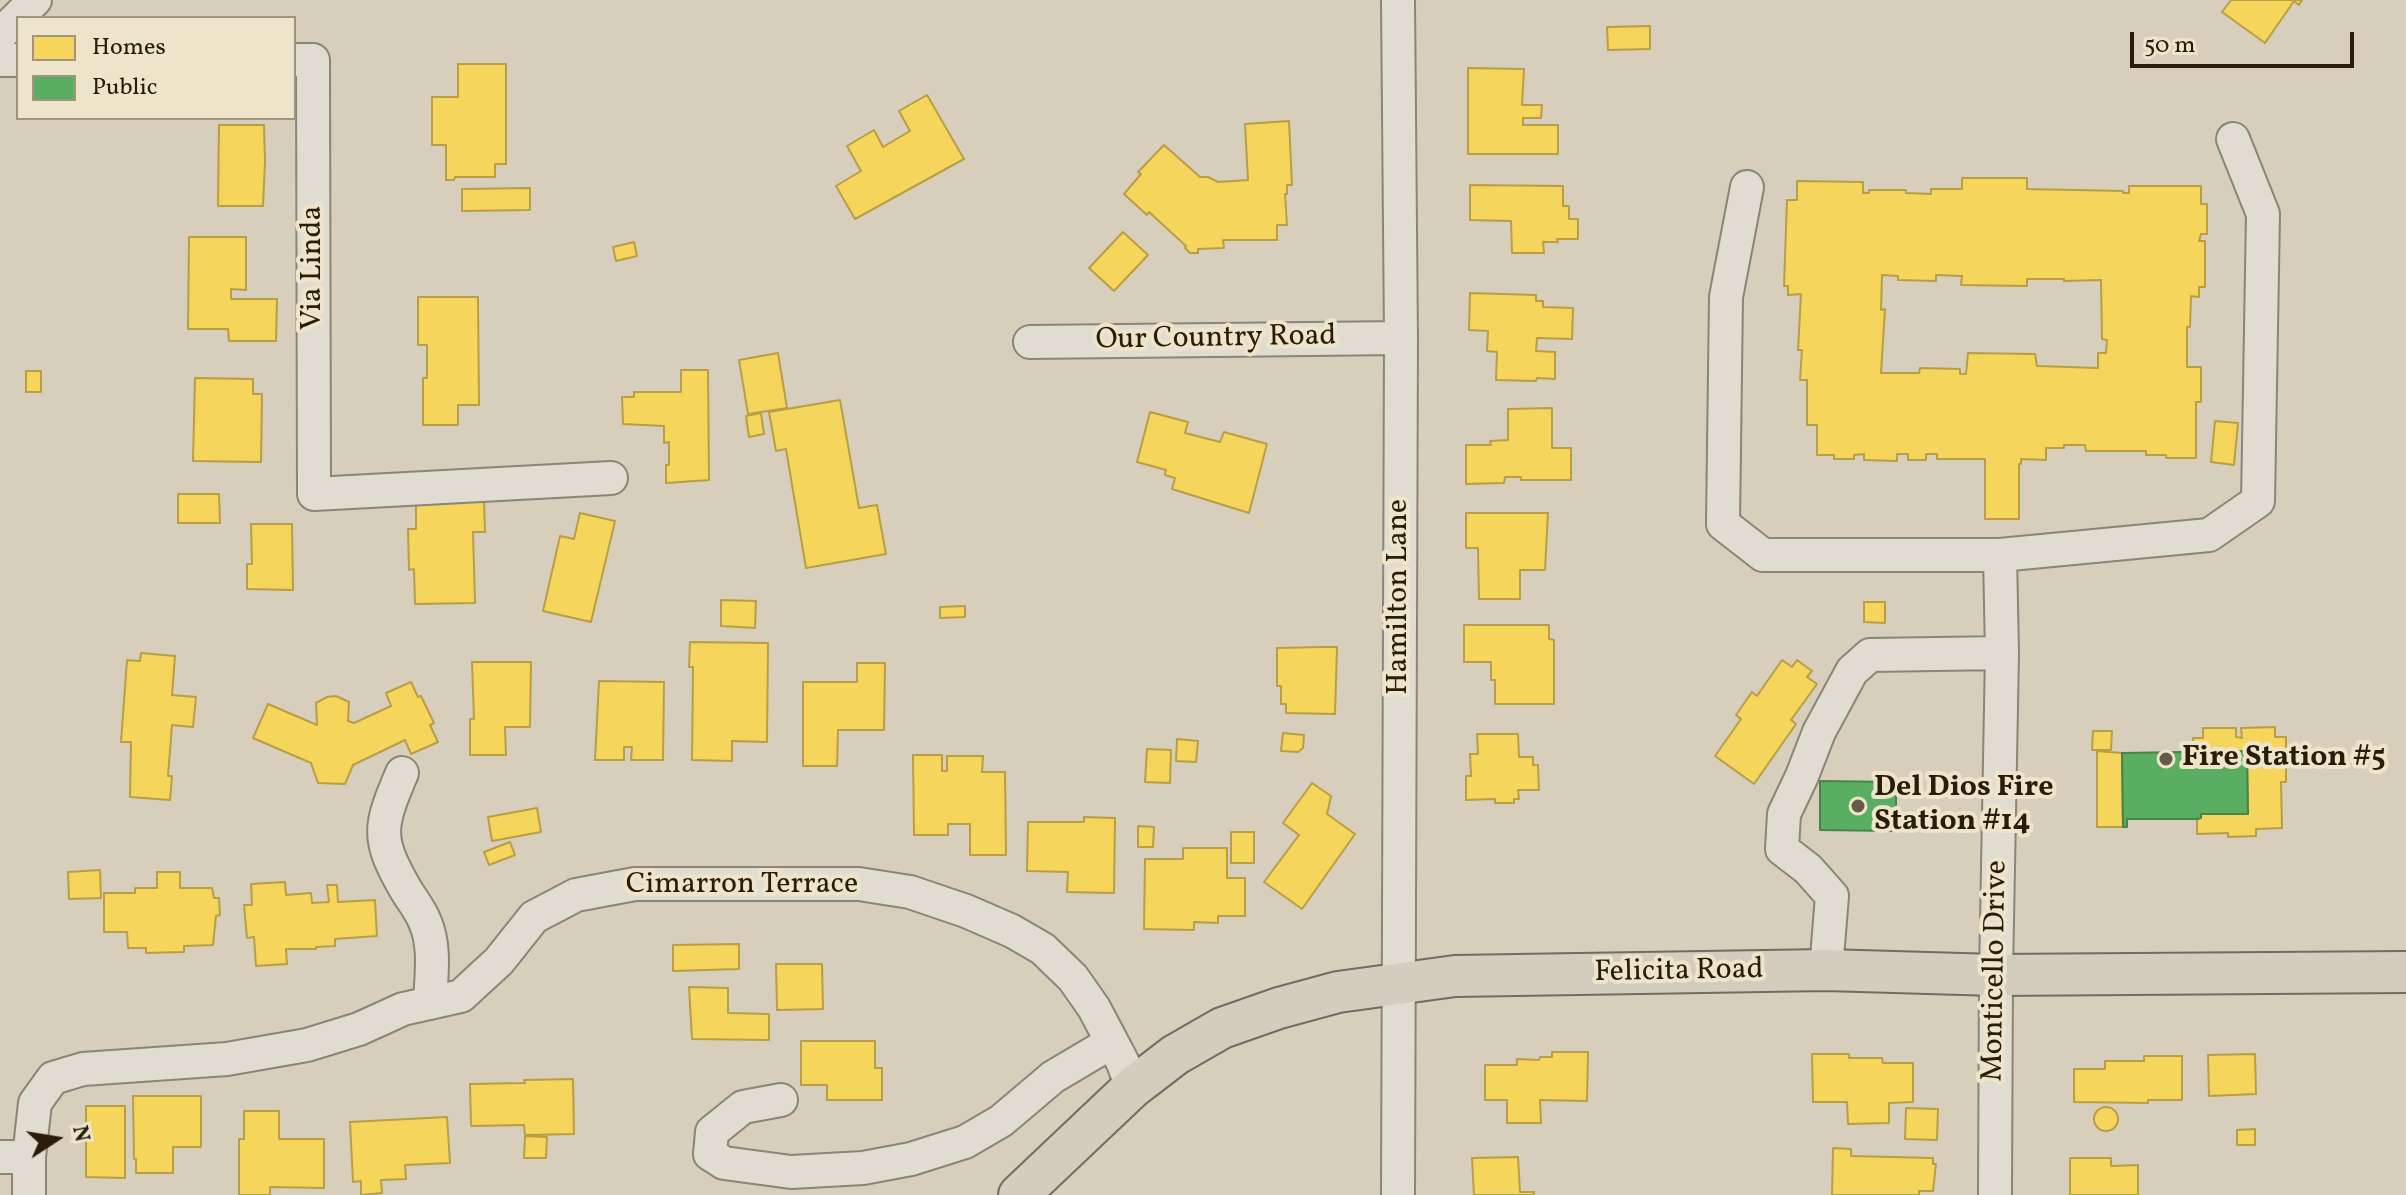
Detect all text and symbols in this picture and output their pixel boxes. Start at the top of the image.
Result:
legend [16,16,296,120]
scale bar [2134,16,2358,66]
text: 50 m [2144,29,2196,63]
text: Homes [92,31,166,65]
text: Public [92,71,158,105]
street label: Via Linda [296,206,332,330]
street label: Our Country Road [1095,320,1337,360]
street label: Hamilton Lane [1382,499,1418,695]
place label: Fire Station #5 [2182,741,2386,777]
marker: Fire Station #5 [2157,750,2175,768]
place label: Del Dios Fire Station #14 [1874,771,2054,842]
marker: Del Dios Fire Station #14 [1849,797,1867,815]
street label: Monticello Drive [1977,860,2017,1082]
street label: Cimarron Terrace [626,868,858,904]
street label: Felicita Road [1594,954,1764,992]
north arrow [16,1099,96,1179]
text: N [63,1123,97,1145]

